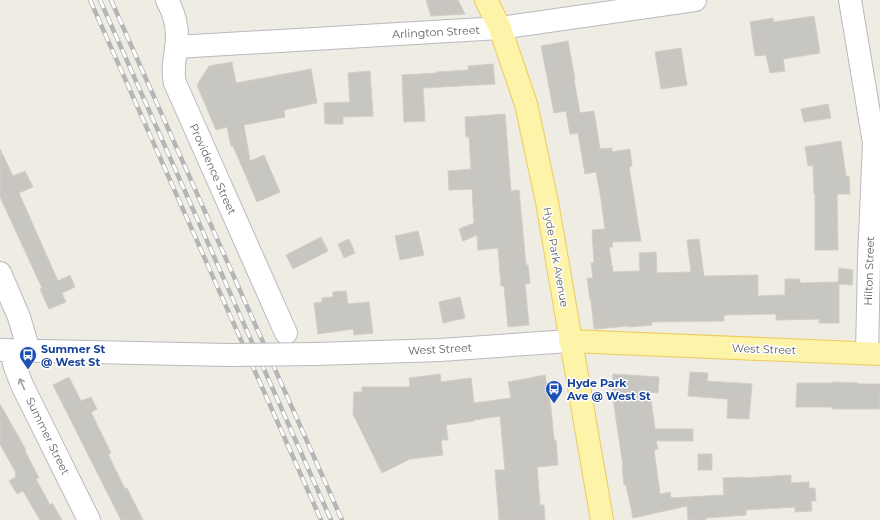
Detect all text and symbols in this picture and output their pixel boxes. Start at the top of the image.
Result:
street label: Arlington Street [392,23,481,41]
street label: Providence Street [187,121,240,217]
street label: Hyde Park Avenue [540,206,572,308]
street label: Hilton Street [861,235,877,306]
street label: West Street [408,340,473,358]
street label: West Street [732,341,797,357]
place label: Summer St @ West St [41,342,106,369]
bus stop icon: Summer St @ West St [18,345,38,370]
place label: Hyde Park Ave @ West St [566,376,651,403]
one-way arrow [18,379,25,391]
bus stop icon: Hyde Park Ave @ West St [544,379,564,404]
street label: Summer Street [23,395,73,478]

